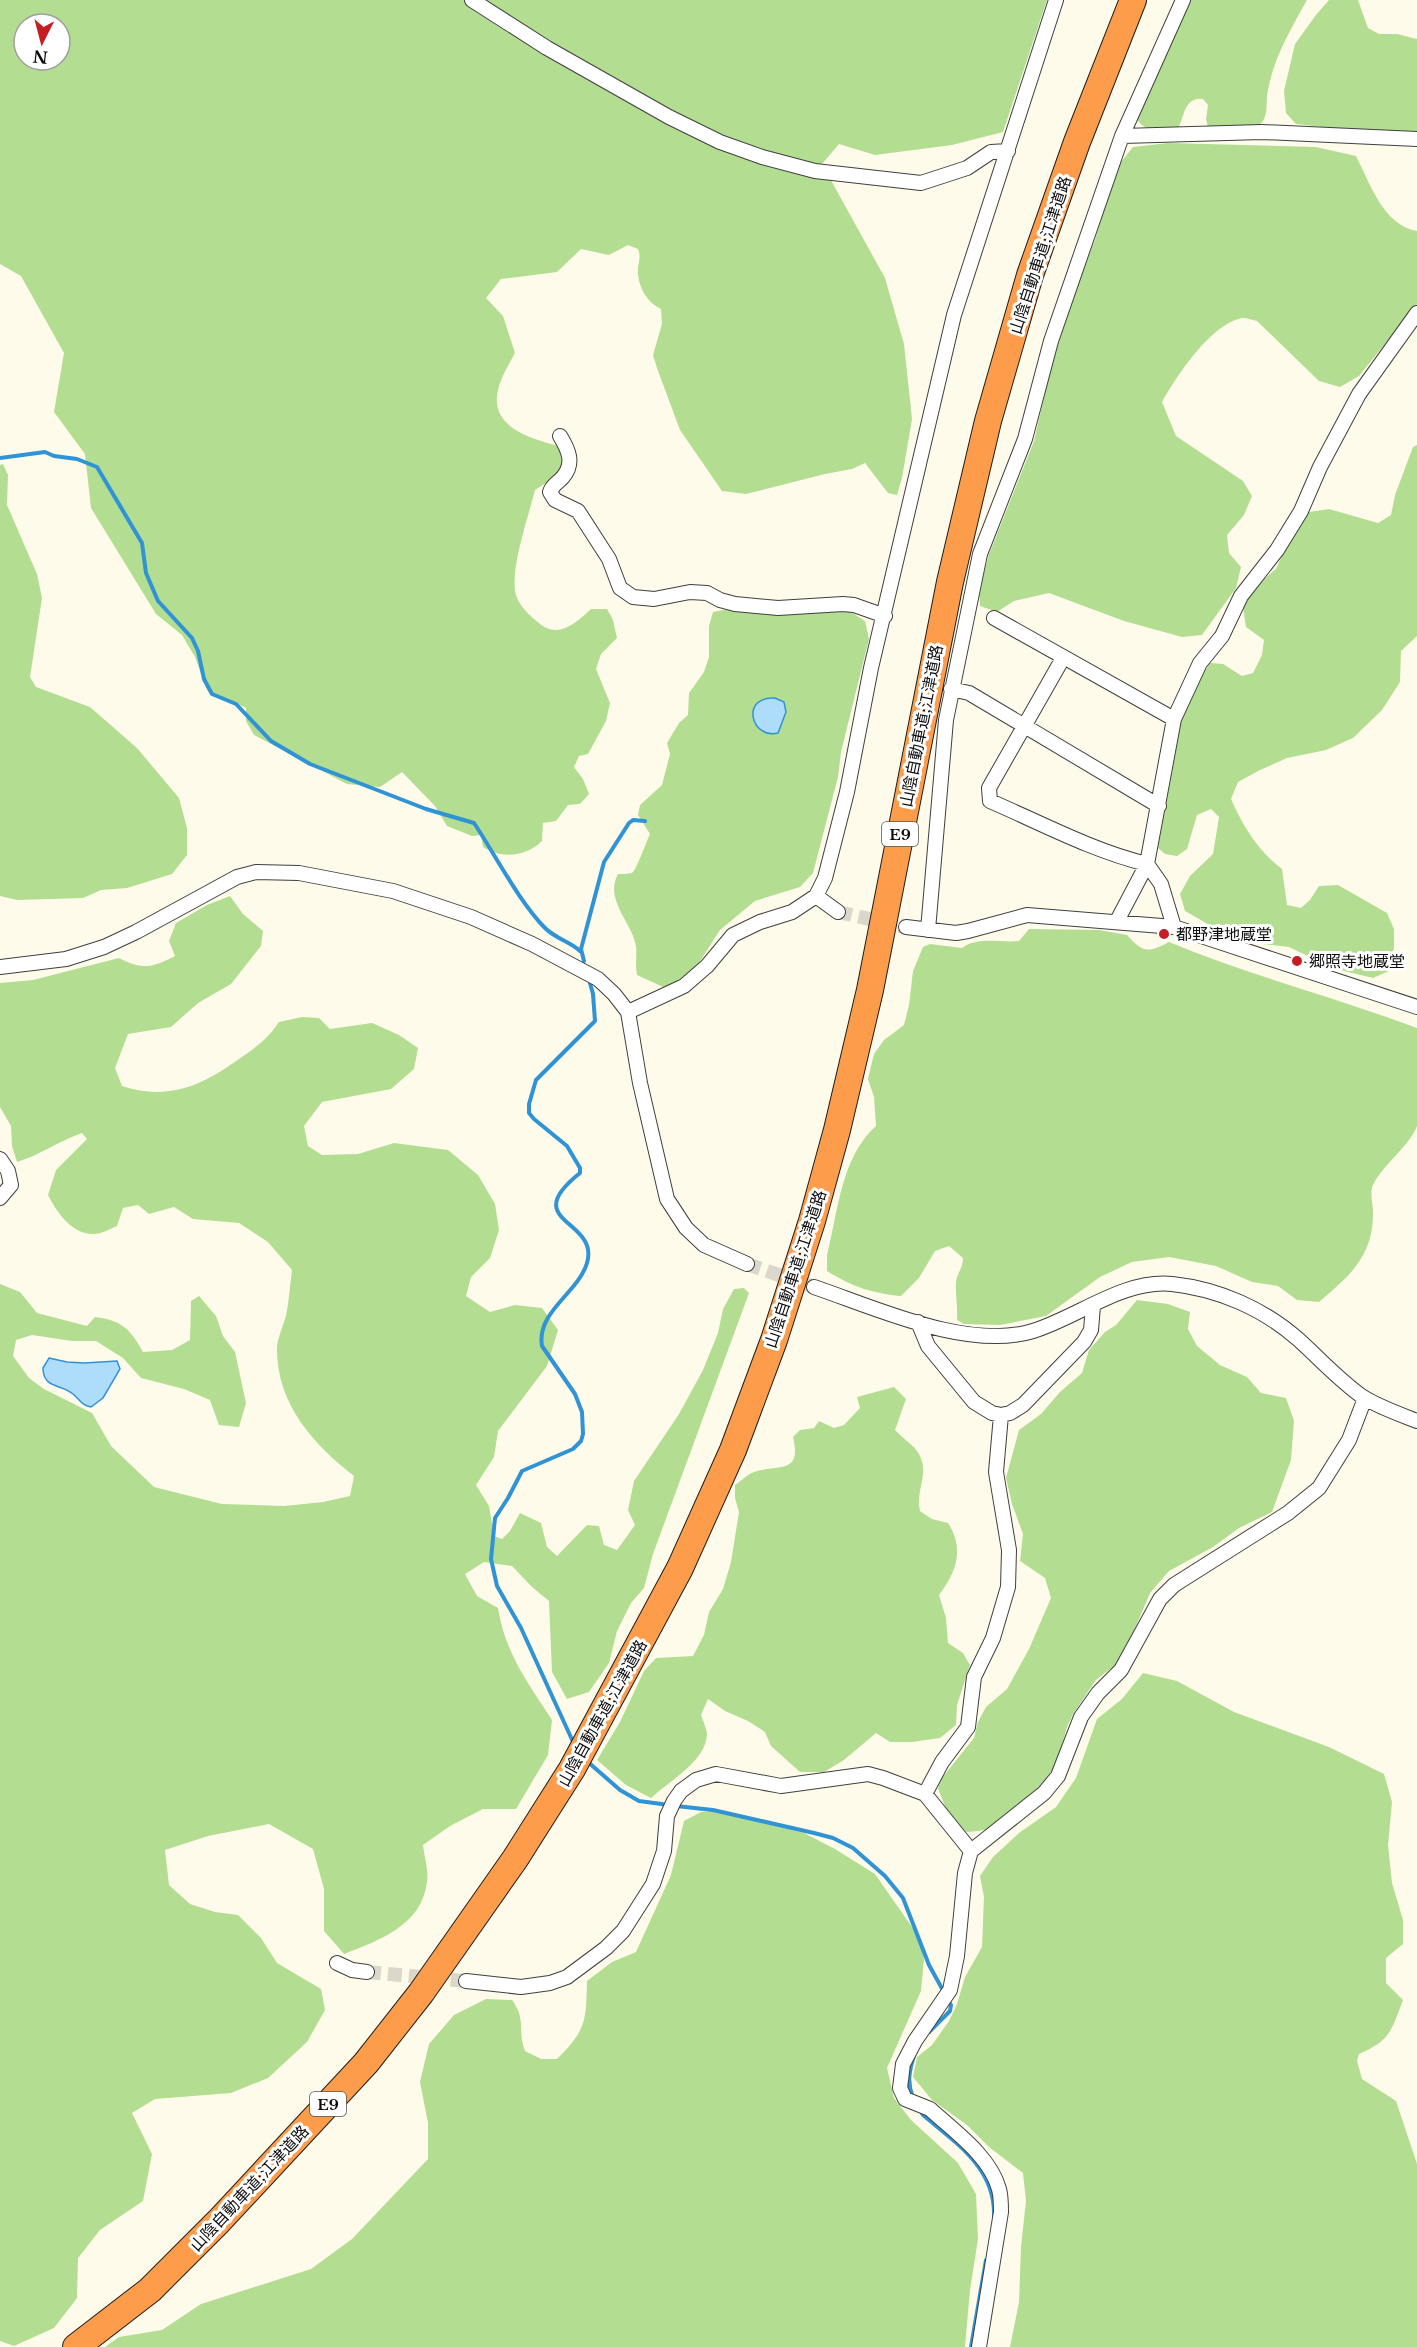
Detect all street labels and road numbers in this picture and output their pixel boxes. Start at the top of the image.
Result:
street label: 山陰自動車道;江津道路 [1005,173,1075,337]
street label: 山陰自動車道;江津道路 [895,643,947,809]
road number: E9 [882,822,918,846]
street label: 山陰自動車道;江津道路 [760,1187,830,1351]
street label: 山陰自動車道;江津道路 [553,1636,651,1790]
road number: E9 [310,2092,346,2116]
street label: 山陰自動車道;江津道路 [185,2121,313,2255]

